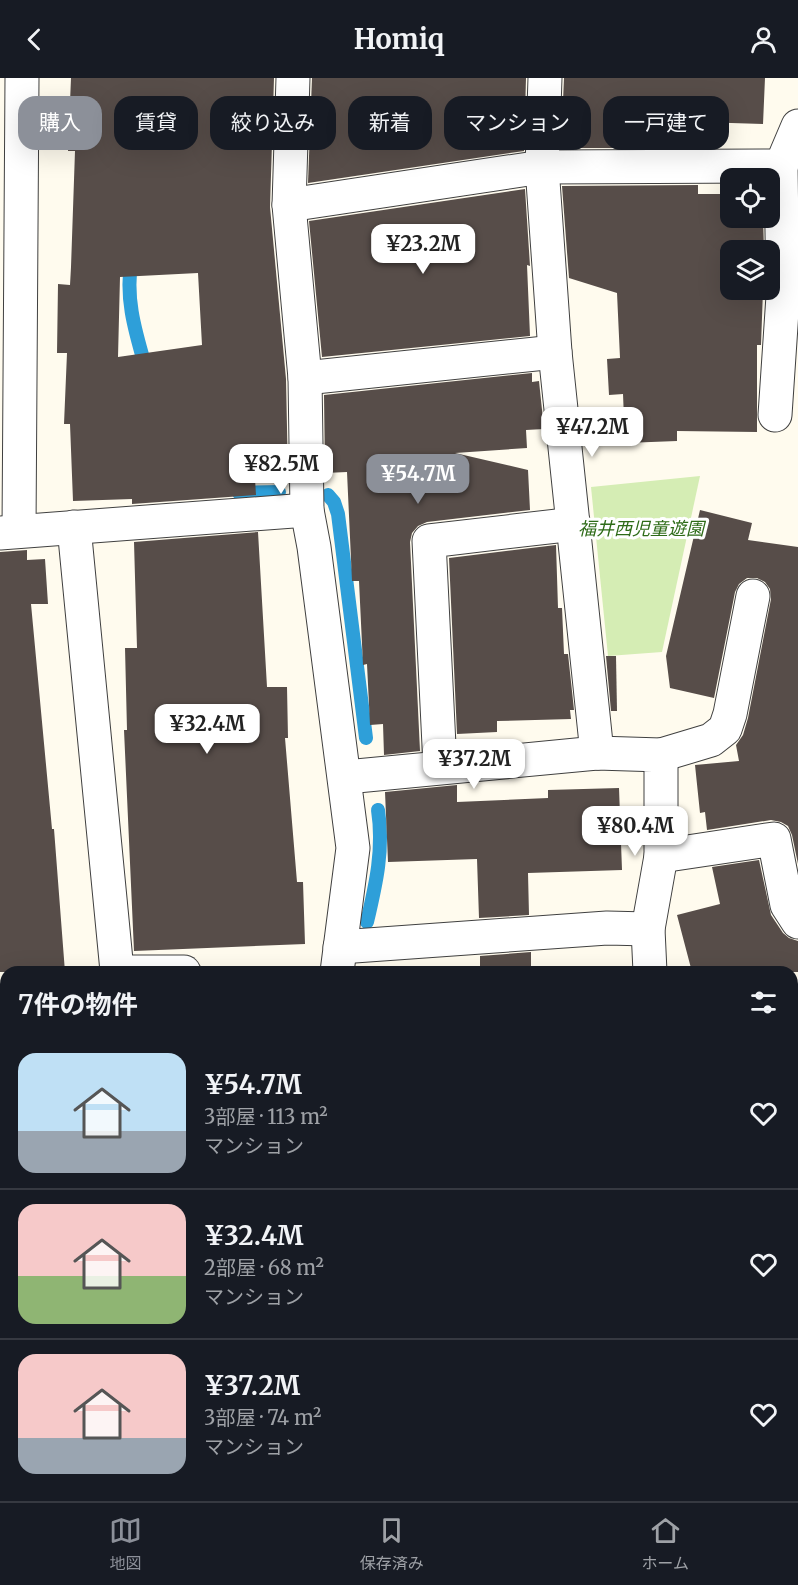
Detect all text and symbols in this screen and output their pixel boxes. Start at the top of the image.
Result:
text: Homiq [354,22,444,56]
icon: back [18,23,51,56]
icon: person [747,23,780,56]
chip: 購入 [18,96,102,150]
chip: 賃貸 [114,96,198,150]
chip: 絞り込み [210,96,336,150]
chip: 新着 [348,96,432,150]
chip: マンション [444,96,591,150]
chip: 一戸建て [603,96,729,150]
map controls [720,168,780,300]
button: locate [720,168,780,228]
pin: ¥23.2M [374,224,472,275]
text: ¥23.2M [385,231,461,256]
button: layers [720,240,780,300]
pin: ¥47.2M [543,407,641,458]
text: ¥47.2M [555,414,629,439]
pin: ¥82.5M [232,444,330,495]
text: ¥82.5M [243,451,319,476]
pin: ¥54.7M [369,454,467,505]
text: ¥54.7M [380,461,456,486]
park label: 福井西児童遊園 [578,517,707,540]
pin: ¥32.4M [158,704,256,755]
text: ¥32.4M [169,711,245,736]
pin: ¥37.2M [425,739,523,790]
text: ¥37.2M [437,746,511,771]
pin: ¥80.4M [586,806,684,857]
text: ¥80.4M [596,813,674,838]
icon: filters [747,986,780,1019]
text: 7件の物件 [18,988,138,1021]
text: ¥54.7M [204,1068,302,1101]
icon: home [66,1077,138,1149]
icon: heart [747,1097,780,1130]
text: 3部屋 · 113 m² [204,1104,328,1129]
text: マンション [204,1133,304,1158]
text: ¥32.4M [204,1219,304,1252]
icon: home [66,1228,138,1300]
icon: heart [747,1248,780,1281]
text: 2部屋 · 68 m² [204,1255,324,1280]
text: マンション [204,1284,304,1309]
text: ¥37.2M [204,1369,300,1402]
icon: home [66,1378,138,1450]
icon: heart [747,1398,780,1431]
text: 3部屋 · 74 m² [204,1405,321,1430]
text: マンション [204,1434,304,1459]
tab: 地図 [109,1514,142,1574]
tab: 保存済み [360,1514,424,1574]
tab: ホーム [642,1514,689,1574]

